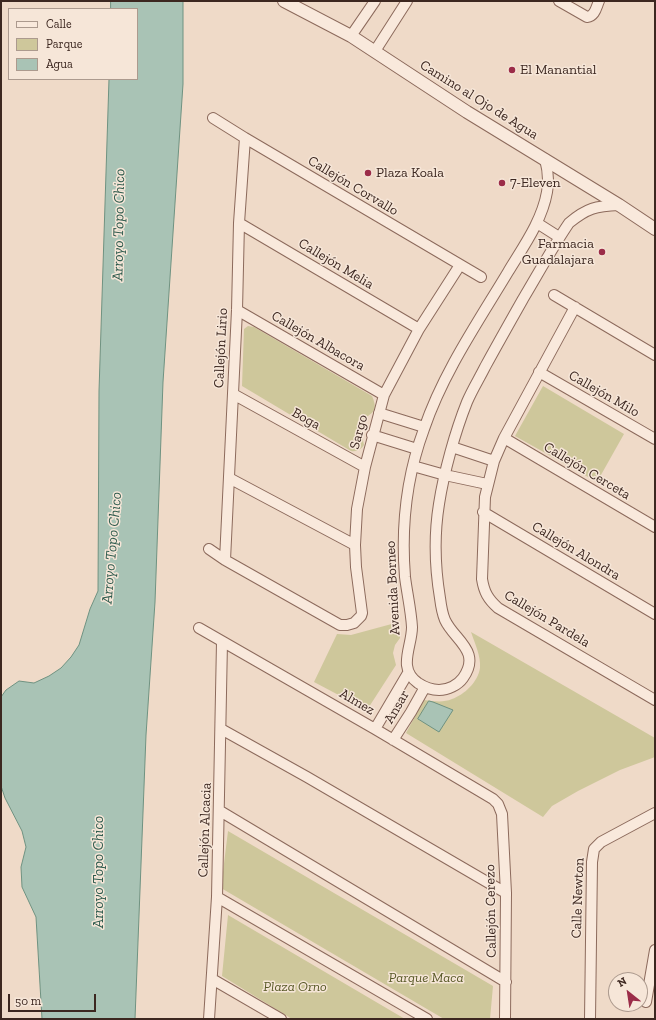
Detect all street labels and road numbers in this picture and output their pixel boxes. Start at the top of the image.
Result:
street label: Camino al Ojo de Agua [417,57,541,143]
street label: Callejón Corvallo [305,152,401,220]
street label: Callejón Melia [295,235,377,293]
street label: Callejón Lirio [211,307,231,389]
street label: Callejón Albacora [268,307,368,375]
street label: Callejón Milo [566,367,642,421]
street label: Boga [289,404,323,434]
street label: Sargo [346,413,372,451]
street label: Callejón Cerceta [541,438,633,504]
street label: Callejón Alondra [529,518,623,584]
street label: Avenida Borneo [382,540,404,636]
street label: Callejón Pardela [501,587,593,651]
street label: Almez [336,685,378,719]
street label: Ansar [381,687,413,727]
street label: Callejón Alcacia [195,782,215,878]
street label: Calle Newton [568,857,588,939]
street label: Callejón Cerezo [482,864,500,958]

